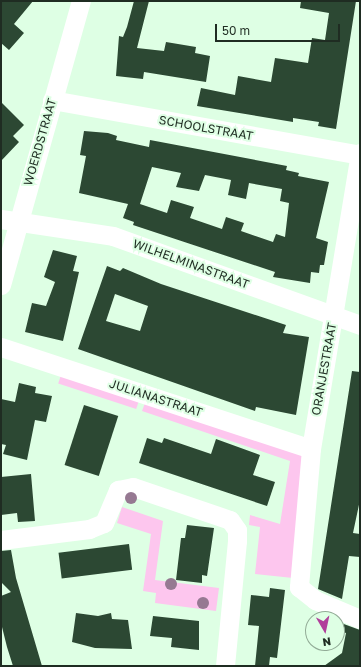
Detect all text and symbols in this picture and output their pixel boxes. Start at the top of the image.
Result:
scale bar [217,16,342,42]
text: 50 m [222,23,250,38]
street label: WOERDSTRAAT [21,97,59,187]
street label: SCHOOLSTRAAT [158,113,254,143]
street label: WILHELMINASTRAAT [131,236,251,292]
street label: ORANJESTRAAT [309,321,339,417]
street label: JULIANASTRAAT [108,376,204,420]
north arrow [305,611,345,651]
text: N [322,635,332,649]

